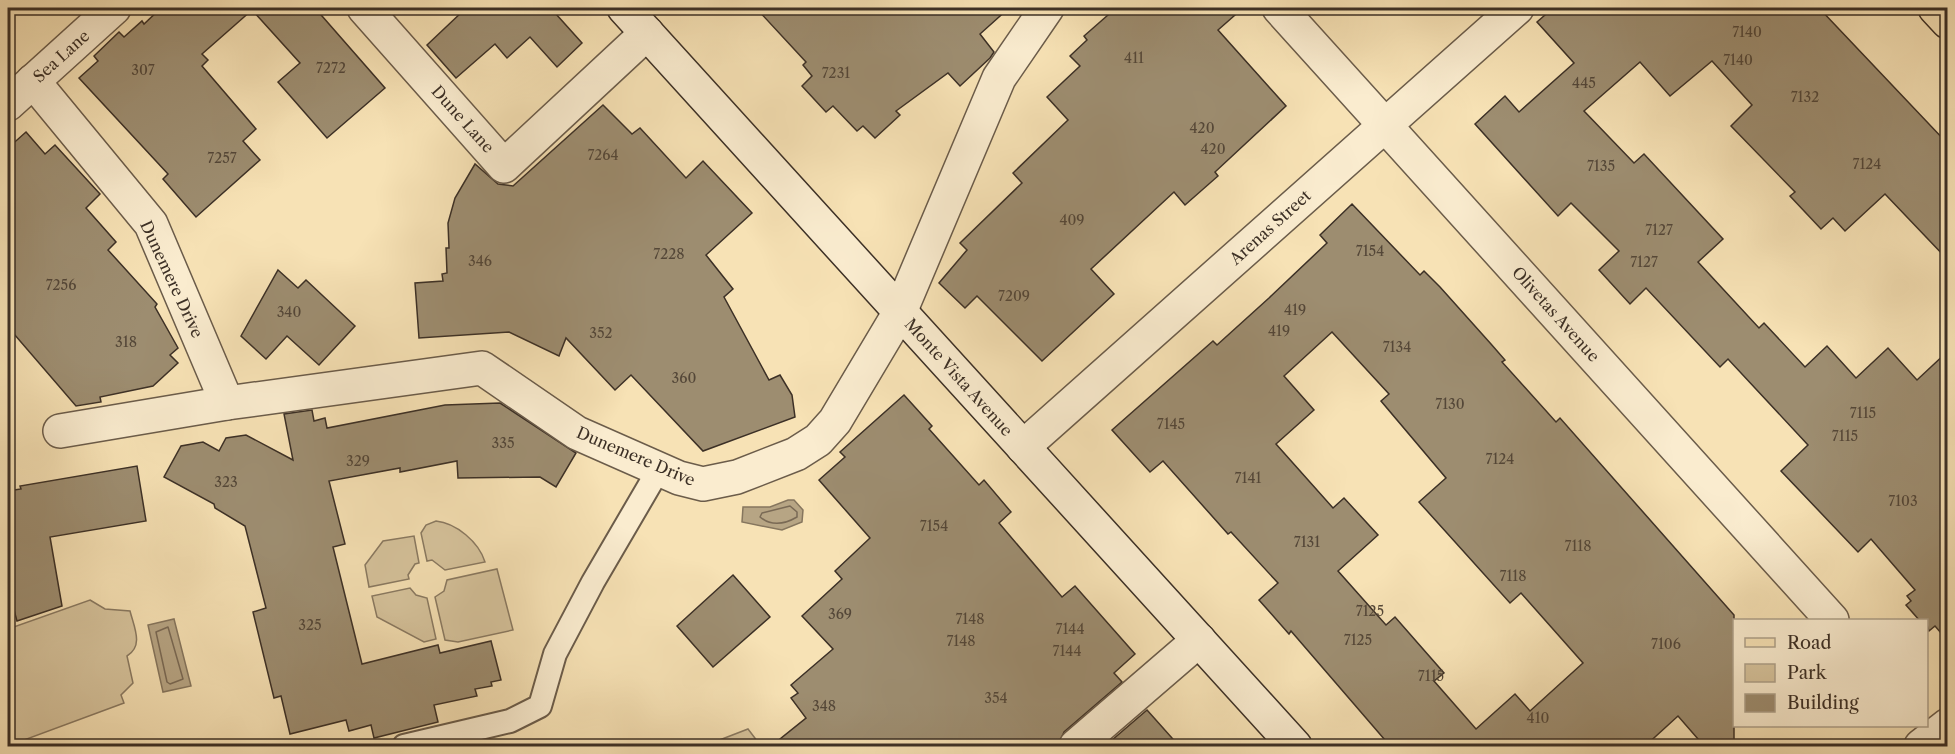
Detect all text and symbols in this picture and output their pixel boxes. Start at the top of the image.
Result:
house number: 7140 [1732,23,1762,41]
street label: Sea Lane [29,25,93,87]
house number: 411 [1124,49,1144,67]
house number: 7140 [1723,51,1753,69]
house number: 7272 [316,59,346,77]
house number: 307 [131,61,155,79]
house number: 7231 [822,64,850,82]
house number: 445 [1572,74,1596,92]
street label: Dune Lane [427,81,499,157]
house number: 7132 [1791,88,1819,106]
house number: 420 [1189,119,1215,137]
house number: 420 [1200,140,1226,158]
house number: 7264 [587,146,619,164]
house number: 7257 [207,149,237,167]
house number: 7124 [1853,155,1881,173]
house number: 7135 [1587,157,1615,175]
street label: Arenas Street [1225,185,1315,269]
house number: 409 [1059,211,1085,229]
street label: Dunemere Drive [136,217,208,341]
house number: 7127 [1645,221,1673,239]
house number: 7154 [1356,242,1384,260]
house number: 7228 [653,245,685,263]
house number: 346 [468,252,492,270]
house number: 7127 [1630,253,1658,271]
street label: Olivetas Avenue [1508,262,1604,366]
house number: 7256 [46,276,76,294]
house number: 7209 [998,287,1030,305]
house number: 419 [1284,301,1306,319]
house number: 340 [277,303,301,321]
street label: Monte Vista Avenue [901,314,1017,440]
house number: 419 [1268,322,1290,340]
house number: 352 [589,324,613,342]
house number: 318 [115,333,137,351]
house number: 7134 [1383,338,1411,356]
house number: 360 [672,369,697,387]
house number: 7130 [1435,395,1465,413]
house number: 7115 [1850,404,1876,422]
house number: 7145 [1157,415,1185,433]
street label: Dunemere Drive [574,422,698,490]
house number: 7115 [1832,427,1858,445]
house number: 335 [491,434,515,452]
house number: 7124 [1486,450,1514,468]
house number: 329 [346,452,370,470]
house number: 7141 [1235,469,1261,487]
house number: 323 [214,473,238,491]
house number: 7103 [1888,492,1918,510]
house number: 7154 [920,517,948,535]
house number: 7131 [1294,533,1320,551]
house number: 7118 [1565,537,1591,555]
house number: 7118 [1500,567,1526,585]
house number: 7125 [1356,602,1384,620]
house number: 369 [828,605,852,623]
house number: 7148 [955,610,985,628]
house number: 325 [298,616,322,634]
legend [1733,619,1928,727]
house number: 7144 [1056,620,1084,638]
house number: 7125 [1344,631,1372,649]
house number: 7148 [946,632,976,650]
text: Road [1787,632,1832,654]
house number: 7106 [1651,635,1681,653]
house number: 7144 [1053,642,1081,660]
text: Park [1787,662,1828,684]
house number: 7115 [1418,667,1444,685]
house number: 354 [984,689,1008,707]
text: Building [1787,692,1859,714]
house number: 348 [812,697,836,715]
house number: 410 [1527,709,1550,727]

